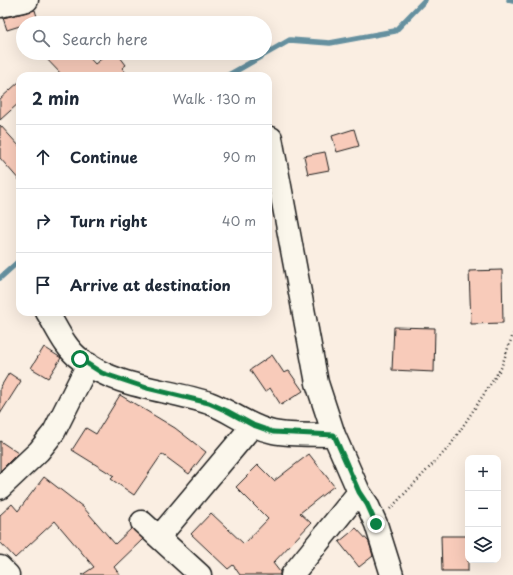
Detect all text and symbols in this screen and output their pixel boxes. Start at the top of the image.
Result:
search box [16,16,272,60]
icon: search [30,27,52,49]
text: Search here [62,27,148,50]
text: 2 min [32,85,79,111]
text: Walk · 130 m [173,89,256,108]
text: Continue [70,145,138,168]
icon: ahead [32,146,54,168]
text: 90 m [223,147,256,166]
text: Turn right [70,209,147,232]
icon: right [32,210,54,232]
text: 40 m [222,211,256,230]
text: Arrive at destination [70,273,231,296]
icon: arrive [32,274,54,296]
route start [71,350,89,368]
map controls [465,455,501,563]
button: + [465,455,501,491]
button: − [465,491,501,527]
route end [367,515,385,533]
button: layers [465,527,501,563]

